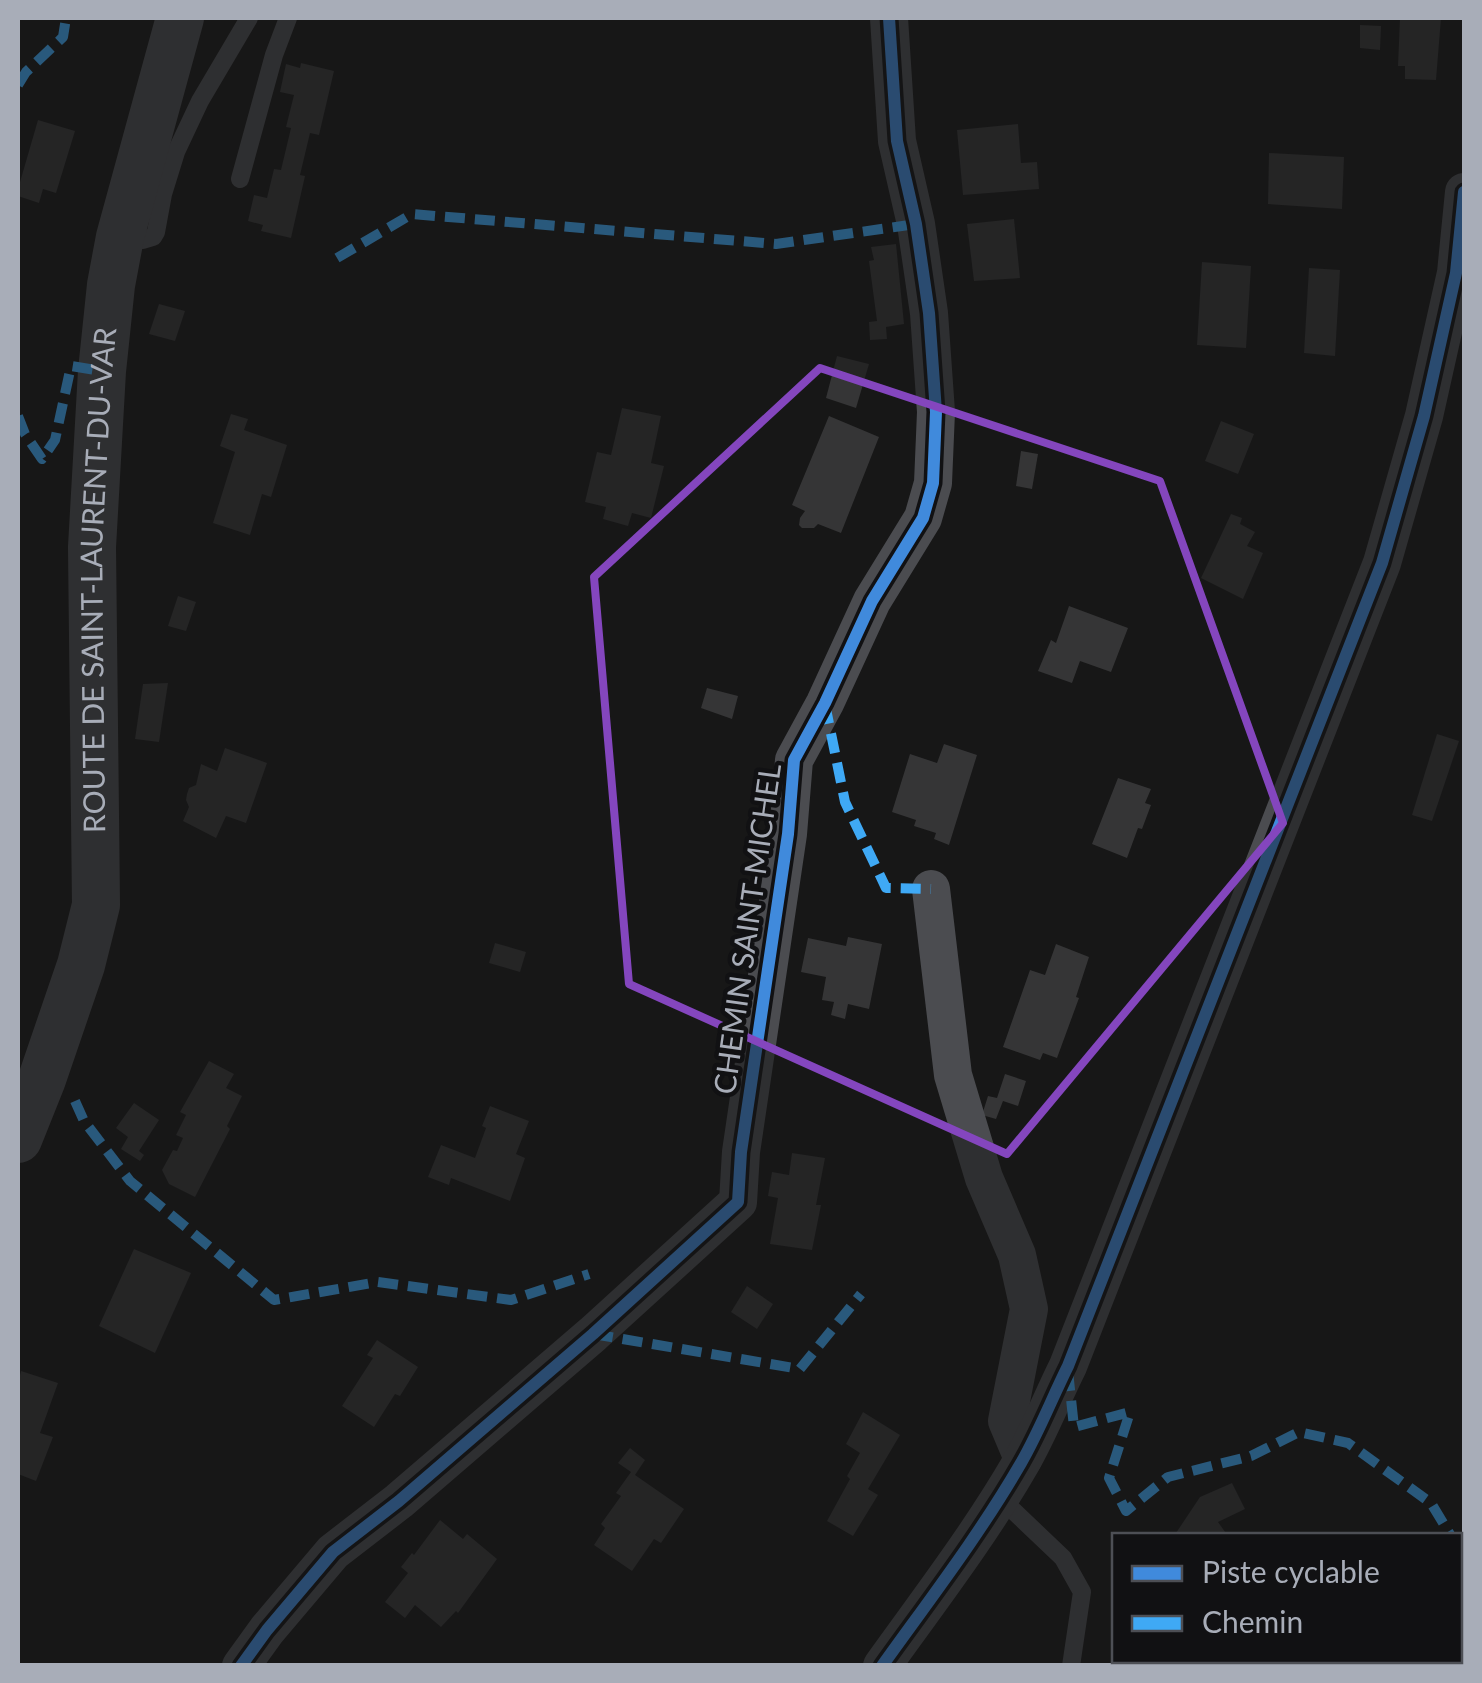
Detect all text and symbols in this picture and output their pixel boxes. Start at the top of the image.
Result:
street label: ROUTE DE SAINT-LAURENT-DU-VAR [72,325,122,833]
street label: CHEMIN SAINT-MICHEL [705,761,787,1096]
legend [1112,1533,1462,1663]
text: Piste cyclable [1202,1553,1380,1589]
text: Chemin [1202,1603,1303,1639]

